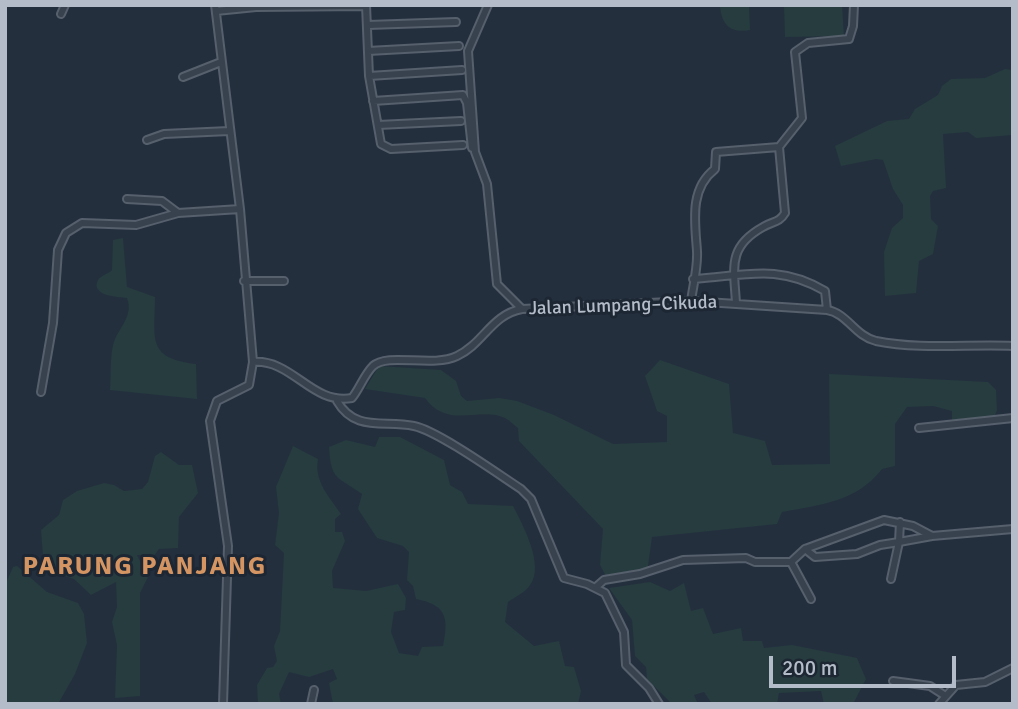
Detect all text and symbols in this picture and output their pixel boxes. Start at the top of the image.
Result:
street label: Jalan Lumpang–Cikuda [528,291,718,321]
district label: PARUNG PANJANG [25,551,265,583]
scale bar [773,642,960,686]
text: 200 m [782,655,837,681]

